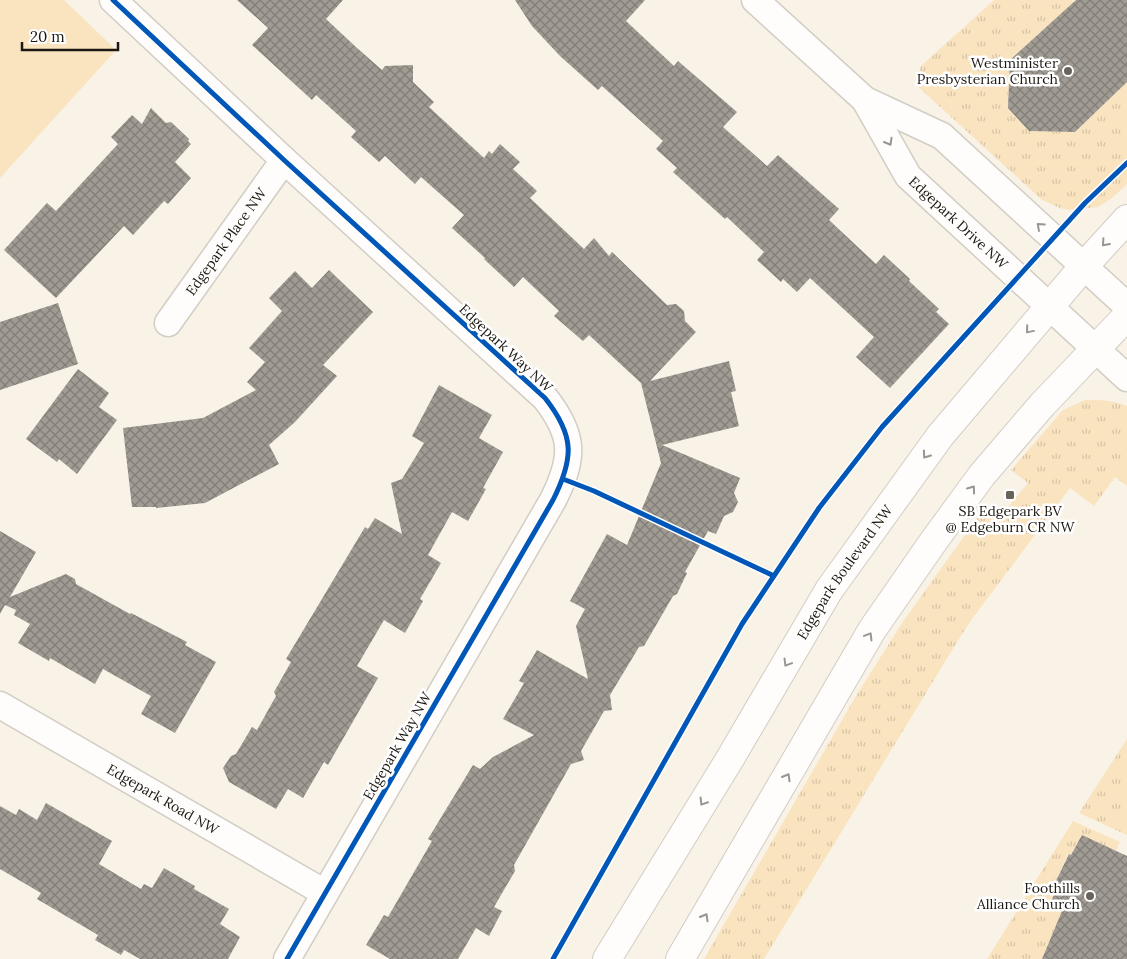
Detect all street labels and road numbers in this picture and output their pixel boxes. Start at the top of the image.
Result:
street label: Edgepark Drive NW [905,172,1013,273]
street label: Edgepark Place NW [182,183,271,299]
street label: Edgepark Way NW [456,300,557,397]
street label: Edgepark Boulevard NW [793,501,897,643]
street label: Edgepark Way NW [359,688,436,803]
street label: Edgepark Road NW [104,760,223,839]

